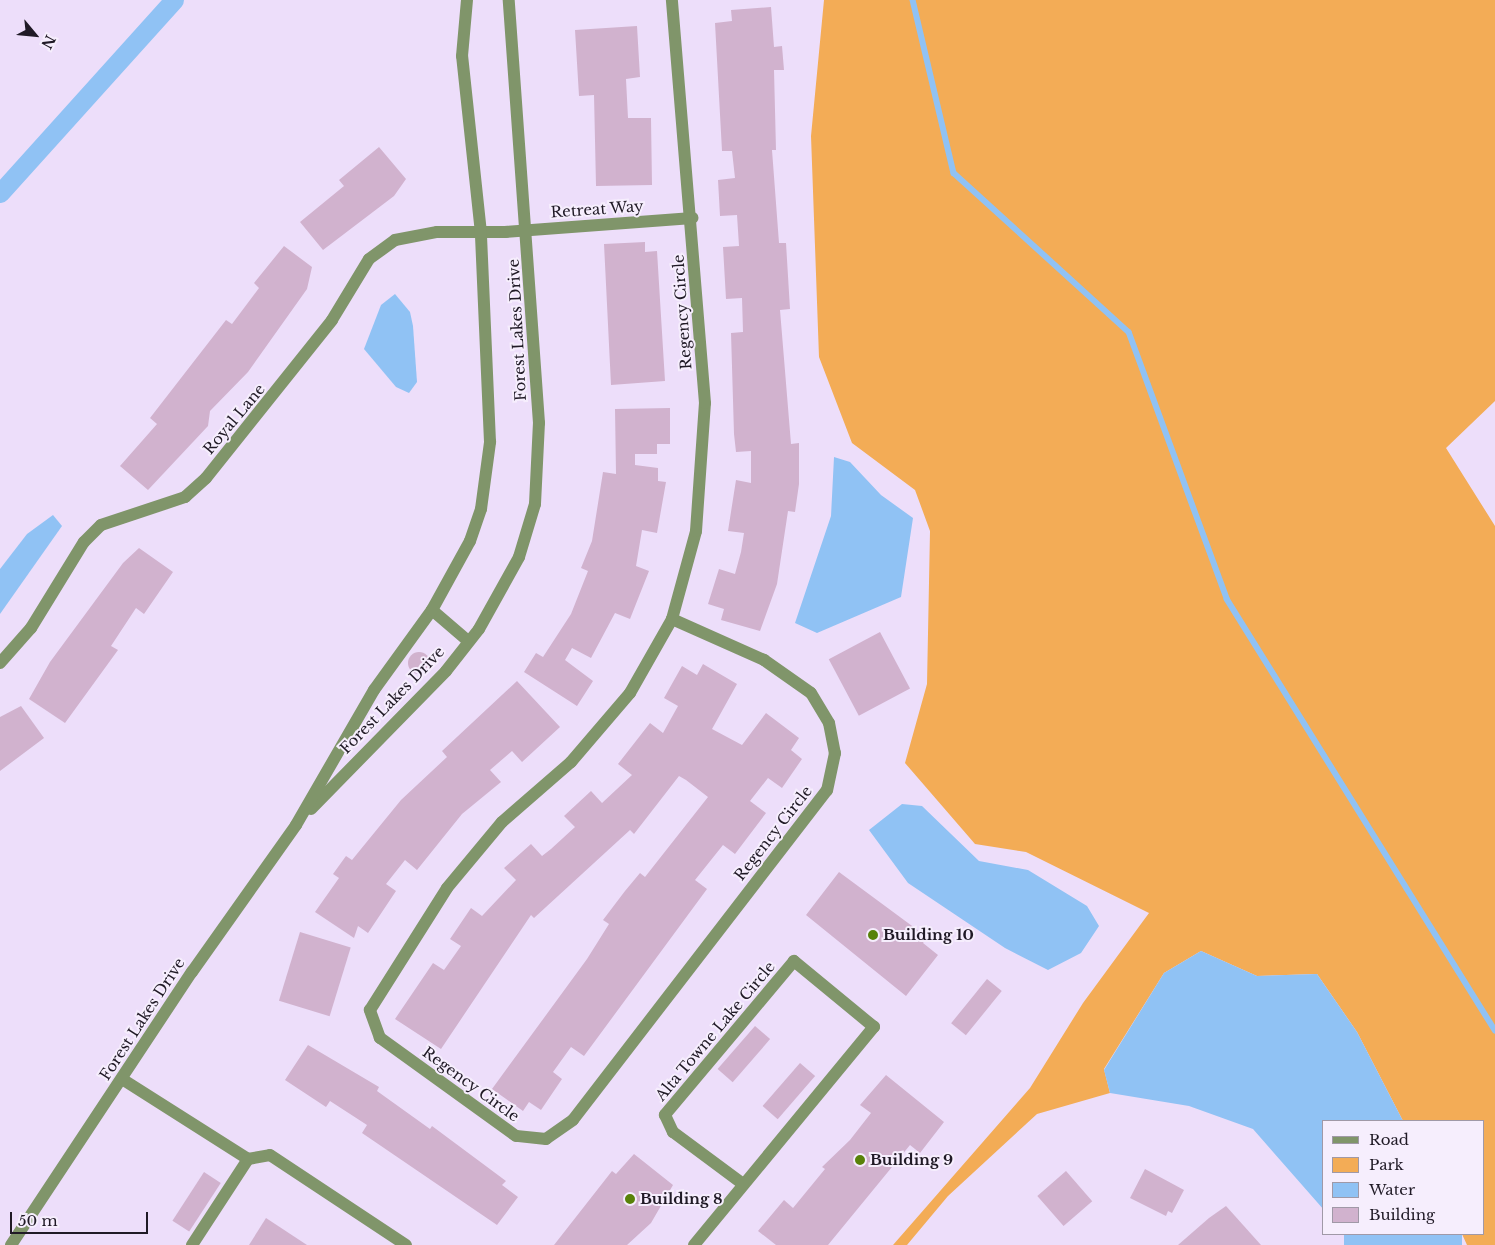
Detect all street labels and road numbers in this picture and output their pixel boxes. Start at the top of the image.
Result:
street label: Retreat Way [550,197,644,221]
street label: Regency Circle [669,254,695,370]
street label: Forest Lakes Drive [504,259,530,401]
street label: Royal Lane [199,380,269,458]
street label: Forest Lakes Drive [336,643,448,757]
street label: Regency Circle [730,782,816,884]
street label: Forest Lakes Drive [96,955,188,1083]
street label: Alta Towne Lake Circle [651,957,779,1105]
street label: Regency Circle [419,1043,523,1125]

